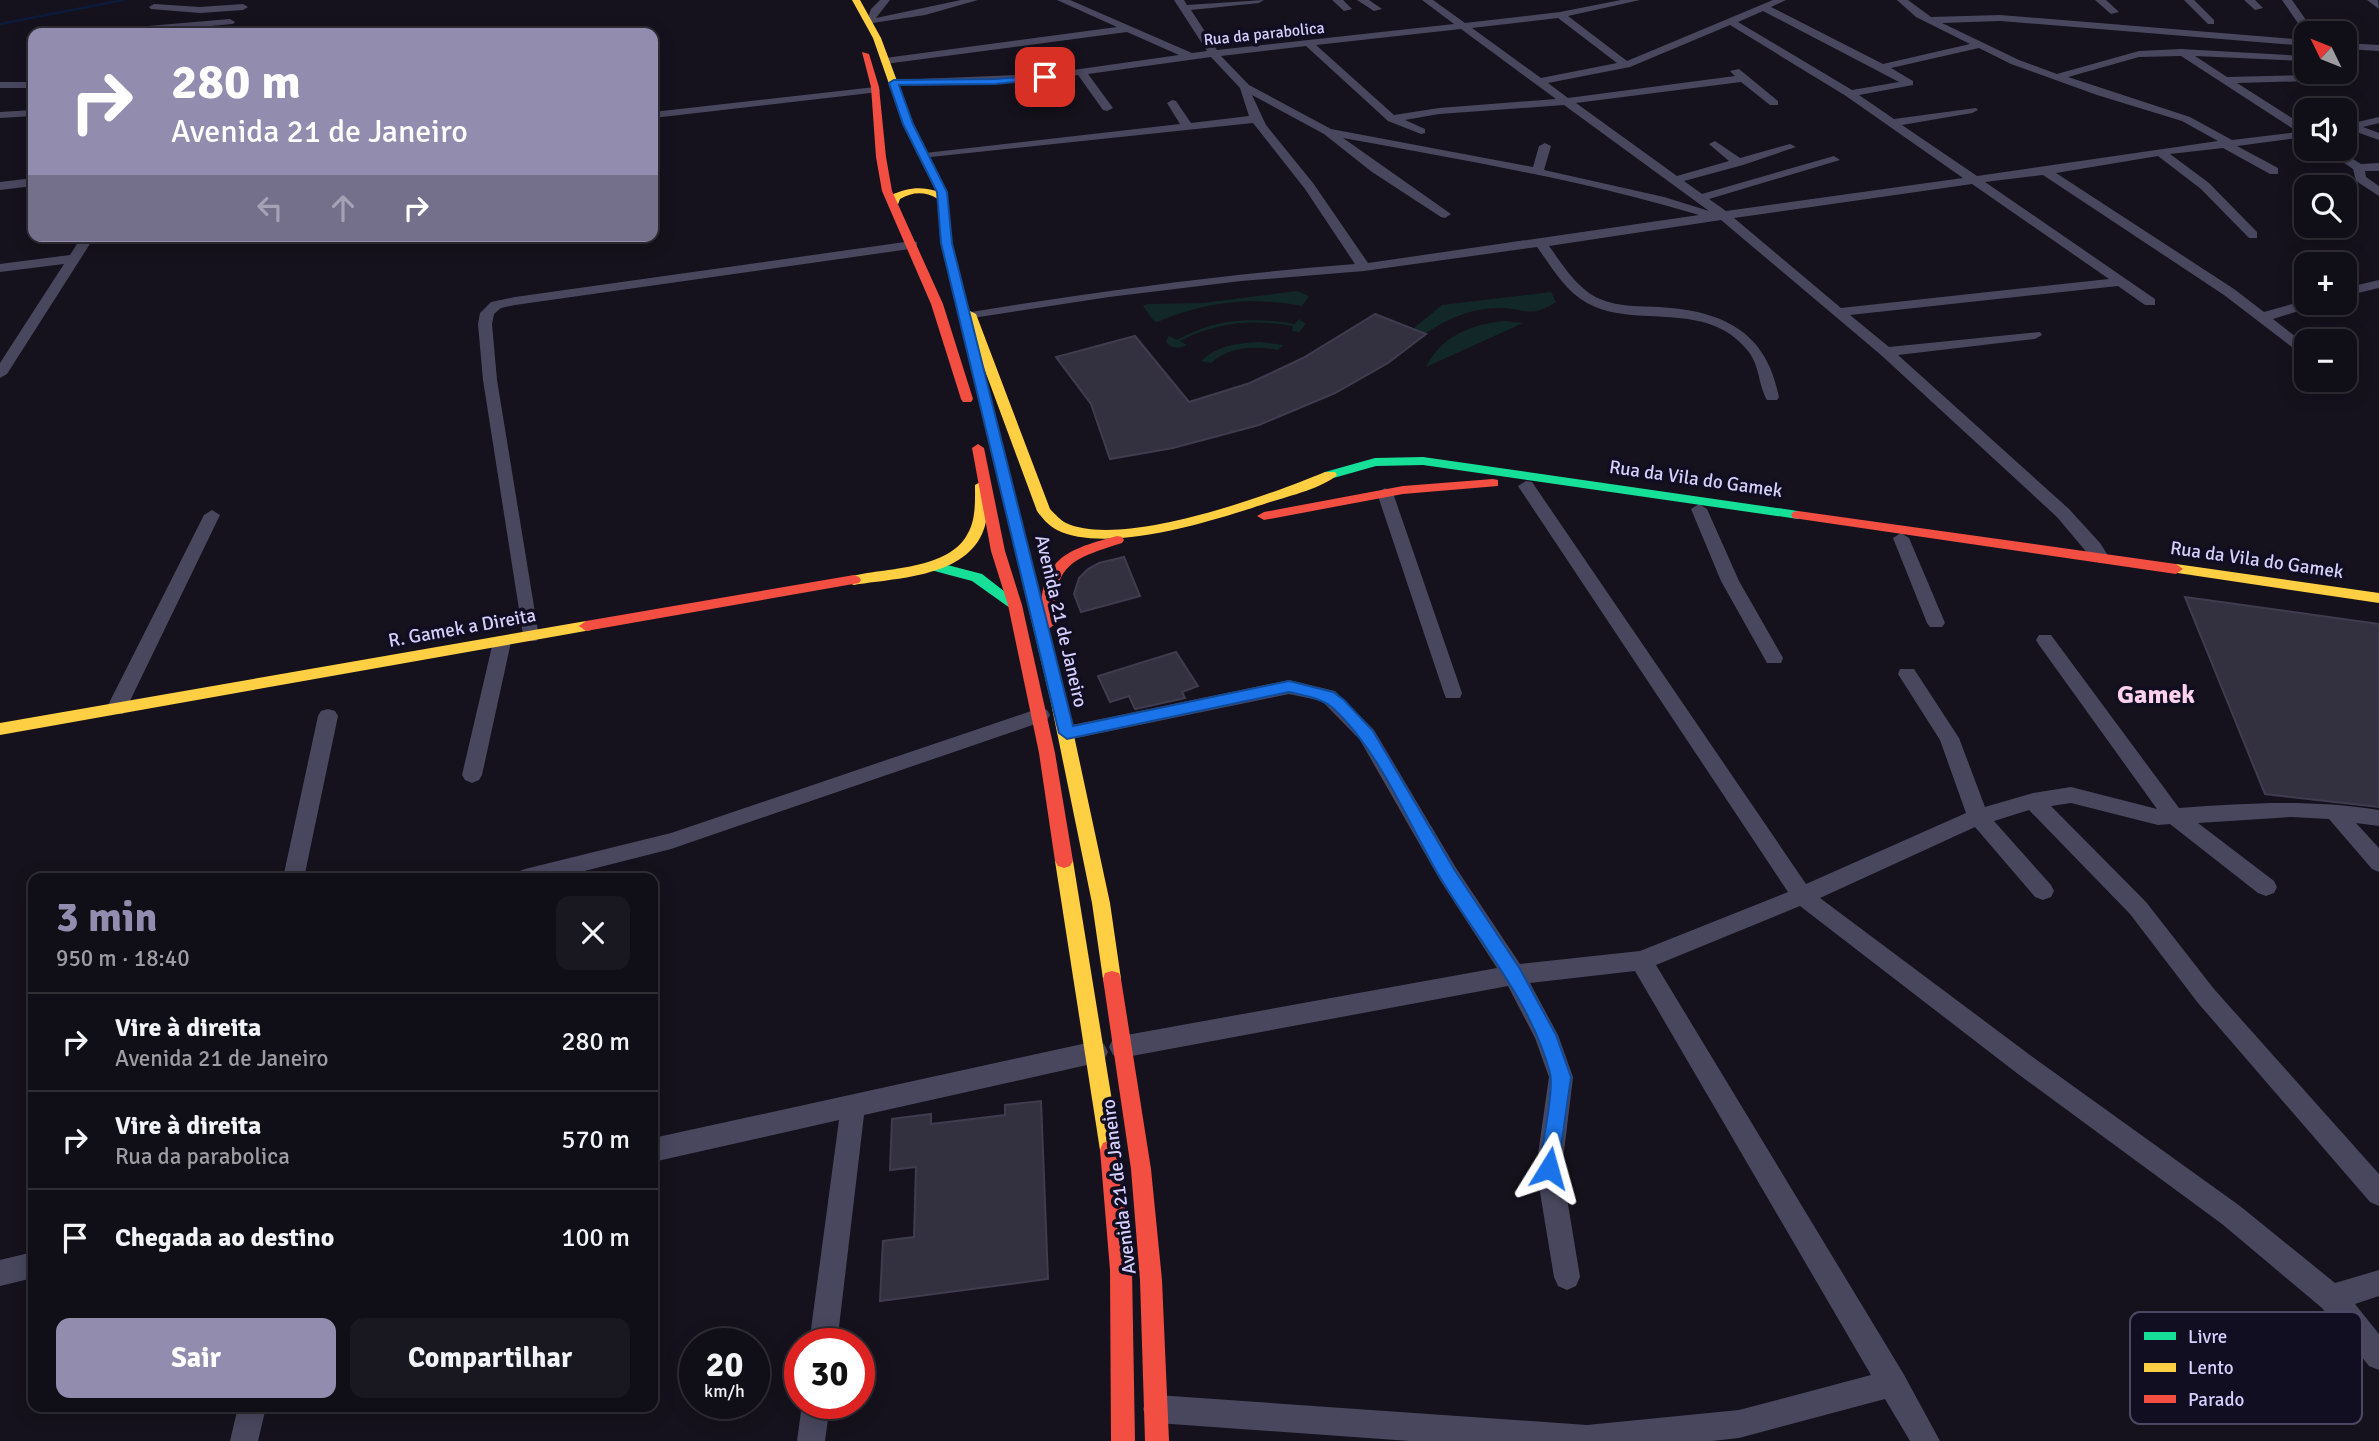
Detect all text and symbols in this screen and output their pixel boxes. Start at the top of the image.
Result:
street label: Rua da parabolica [1203,18,1326,50]
north arrow [2294,21,2357,84]
map controls [2294,21,2357,392]
pin [1015,47,1075,107]
text: 280 m [171,52,301,112]
icon: right [56,56,147,147]
icon: arrive [1026,58,1064,96]
button: sound [2294,98,2357,161]
text: Avenida 21 de Janeiro [171,112,468,151]
button: search [2294,175,2357,238]
icon: left [251,189,289,227]
icon: ahead [324,189,362,227]
icon: right [397,189,435,227]
button: + [2294,252,2357,315]
button: − [2294,329,2357,392]
street label: Rua da Vila do Gamek [1608,455,1785,503]
street label: Avenida 21 de Janeiro [1030,533,1093,710]
street label: Rua da Vila do Gamek [2169,536,2346,584]
street label: R. Gamek a Direita [386,603,538,653]
district label: Gamek [2117,679,2195,711]
text: 3 min [56,892,157,943]
button: close [556,896,630,970]
text: 950 m · 18:40 [56,944,190,973]
text: Vire à direita [115,1012,261,1044]
icon: right [56,1023,94,1061]
text: 280 m [561,1026,630,1058]
text: Avenida 21 de Janeiro [115,1044,328,1073]
street label: Avenida 21 de Janeiro [1096,1098,1142,1276]
text: Vire à direita [115,1110,261,1142]
icon: right [56,1121,94,1159]
text: 570 m [561,1124,630,1156]
position arrow [1512,1131,1586,1205]
text: Rua da parabolica [115,1142,290,1171]
icon: arrive [56,1219,94,1257]
text: Chegada ao destino [115,1222,334,1254]
text: 100 m [561,1222,630,1254]
legend [2130,1312,2362,1424]
button: Sair [56,1318,336,1398]
button: Compartilhar [350,1318,630,1398]
text: Livre [2188,1325,2227,1349]
speed limit sign: 30 [784,1328,875,1419]
text: 20 [706,1343,743,1386]
text: Lento [2188,1356,2234,1380]
text: km/h [704,1380,745,1402]
text: Parado [2188,1388,2244,1412]

